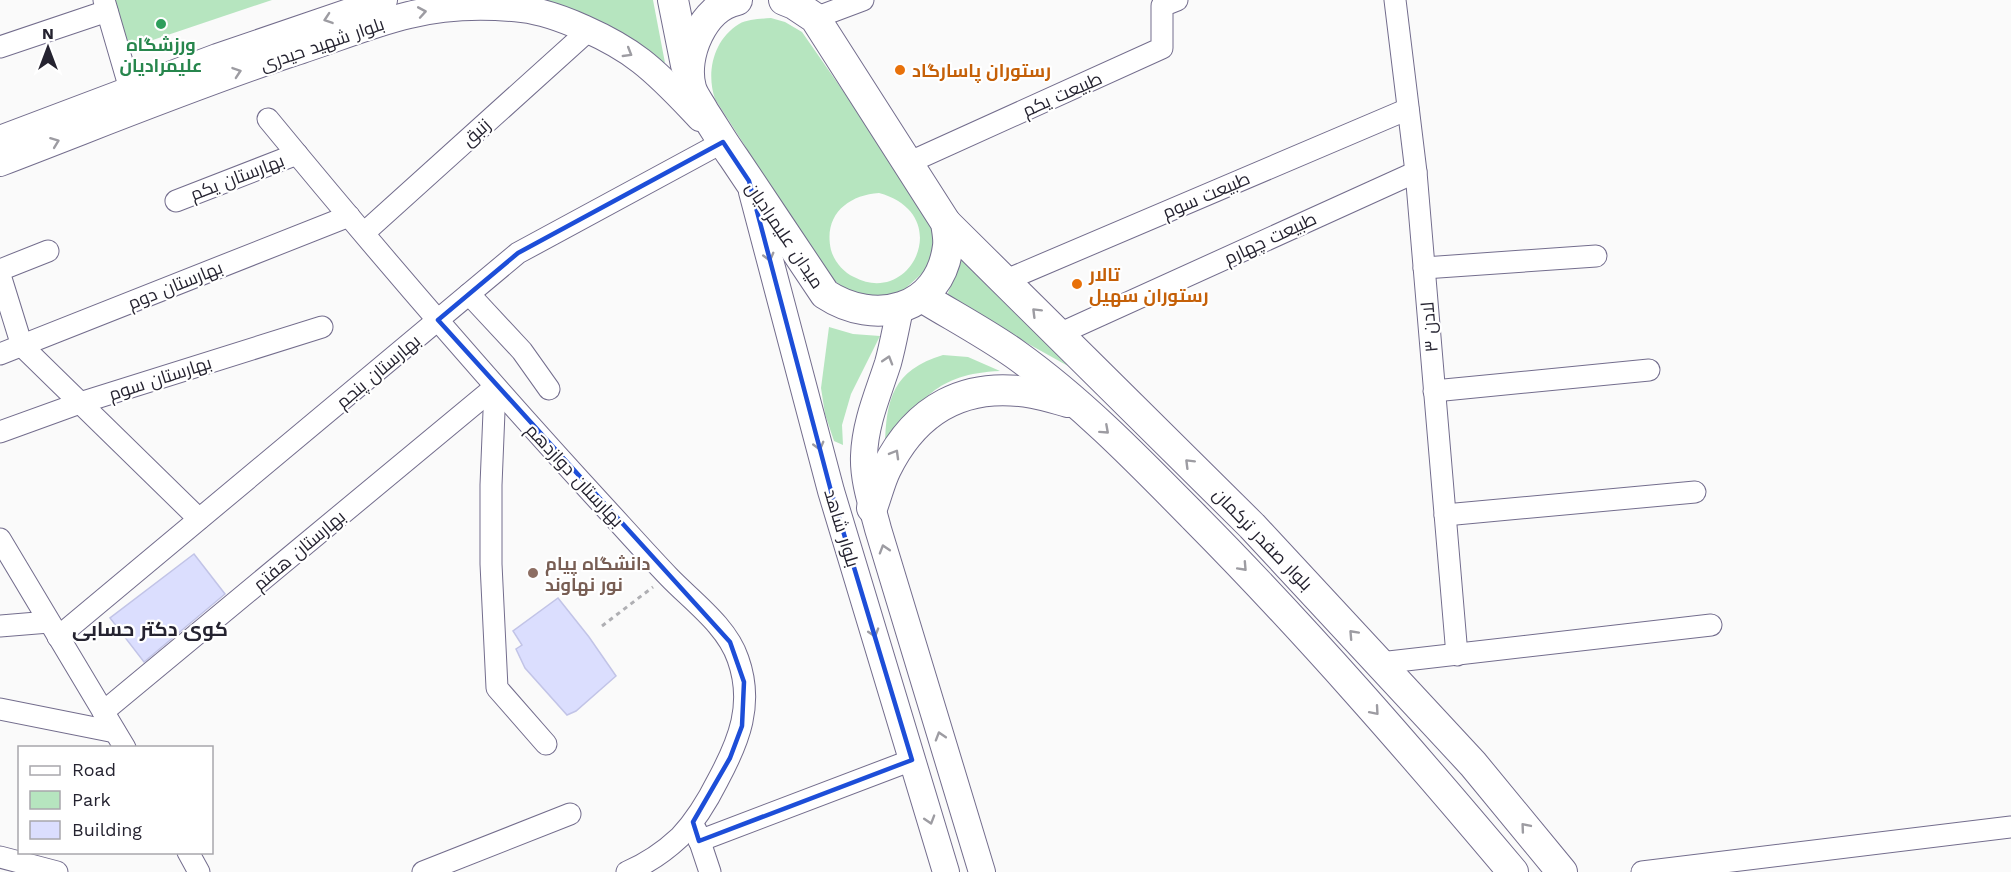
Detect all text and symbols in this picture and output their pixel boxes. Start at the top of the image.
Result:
one-way arrow [417,7,427,19]
one-way arrow [323,12,334,24]
street label: بلوار شهید حیدری [257,13,387,76]
marker: ورزشگاه علیمرادیان [154,17,168,31]
north arrow [18,18,78,78]
text: N [42,24,54,43]
place label: ورزشگاه علیمرادیان [119,34,203,77]
one-way arrow [622,46,632,57]
place label: رستوران پاسارگاد [912,60,1051,83]
marker: رستوران پاسارگاد [893,63,907,77]
one-way arrow [231,67,242,80]
street label: طبیعت یکم [1019,67,1106,123]
street label: زنبق [457,114,496,152]
one-way arrow [48,137,59,149]
street label: بهارستان یکم [187,149,288,206]
street label: طبیعت سوم [1159,167,1254,225]
street label: میدان علیمرادیان [741,178,828,293]
street label: طبیعت چهارم [1221,207,1320,270]
one-way arrow [762,252,774,262]
street label: بهارستان دوم [125,257,226,315]
place label: تالار رستوران سهیل [1088,264,1208,307]
marker: تالار رستوران سهیل [1070,277,1084,291]
street label: لادن ۳ [1416,301,1443,353]
one-way arrow [1032,308,1043,319]
street label: بهارستان پنجم [332,330,426,414]
street label: بهارستان سوم [106,351,215,406]
one-way arrow [881,355,893,366]
street label: بهارستان دوازدهم [520,419,628,532]
one-way arrow [1098,423,1108,434]
one-way arrow [811,441,824,451]
one-way arrow [888,450,899,460]
one-way arrow [1186,460,1197,471]
street label: بلوار صفدر ترکمان [1208,483,1317,595]
street label: بلوار شاهد [819,486,864,570]
street label: بهارستان هفتم [249,506,350,596]
one-way arrow [879,544,891,555]
place label: دانشگاه پیام نور نهاوند [545,553,651,596]
one-way arrow [1236,561,1247,571]
marker: دانشگاه پیام نور نهاوند [526,566,540,580]
district label: کوی دکتر حسابی [72,617,228,641]
one-way arrow [867,627,879,638]
one-way arrow [1349,631,1360,641]
one-way arrow [1367,704,1378,715]
one-way arrow [935,731,947,742]
legend [18,746,213,854]
text: Road [72,759,116,780]
text: Park [72,789,111,810]
one-way arrow [923,814,935,825]
text: Building [72,819,142,840]
one-way arrow [1521,823,1532,834]

